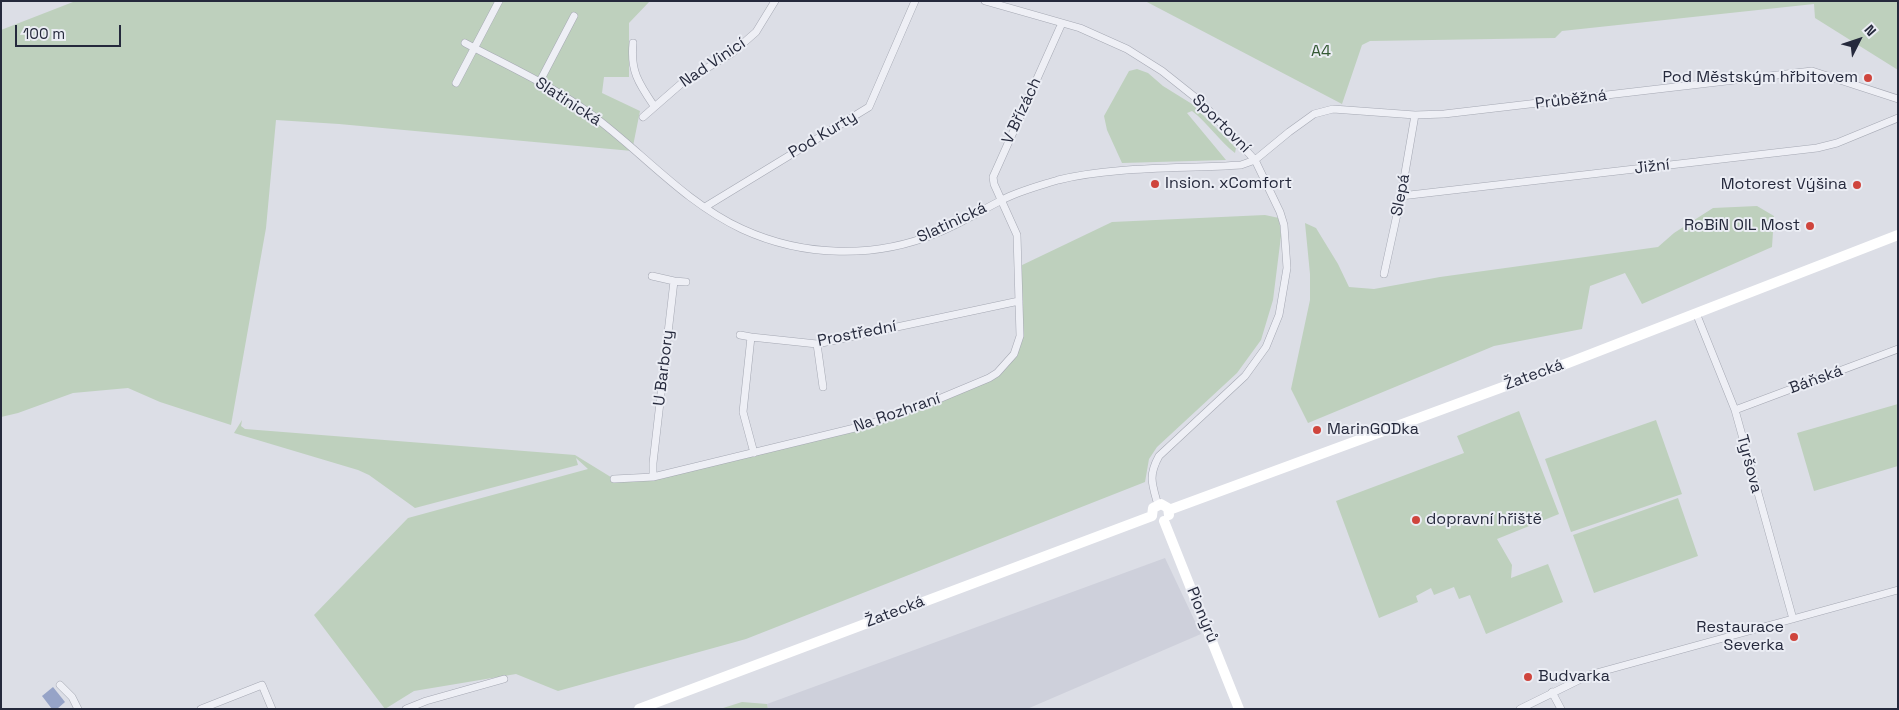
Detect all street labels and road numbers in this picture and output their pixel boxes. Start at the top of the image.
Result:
street label: Nad Vinicí [677,34,749,92]
street label: Slatinická [531,74,605,130]
street label: V Břízách [998,75,1046,147]
street label: Průběžná [1534,86,1608,114]
street label: Sportovní [1188,91,1254,157]
street label: Pod Kurty [785,107,861,163]
street label: Jižní [1633,155,1671,179]
street label: Slepá [1388,172,1414,218]
street label: Slatinická [914,199,990,247]
street label: Prostřední [816,317,898,351]
street label: U Barbory [650,329,678,407]
street label: Žatecká [1502,355,1566,395]
street label: Báňská [1787,361,1845,399]
street label: Na Rozhraní [851,389,943,437]
street label: Tyršova [1732,433,1766,495]
street label: Pionýrů [1182,584,1222,646]
street label: Žatecká [863,592,927,632]

